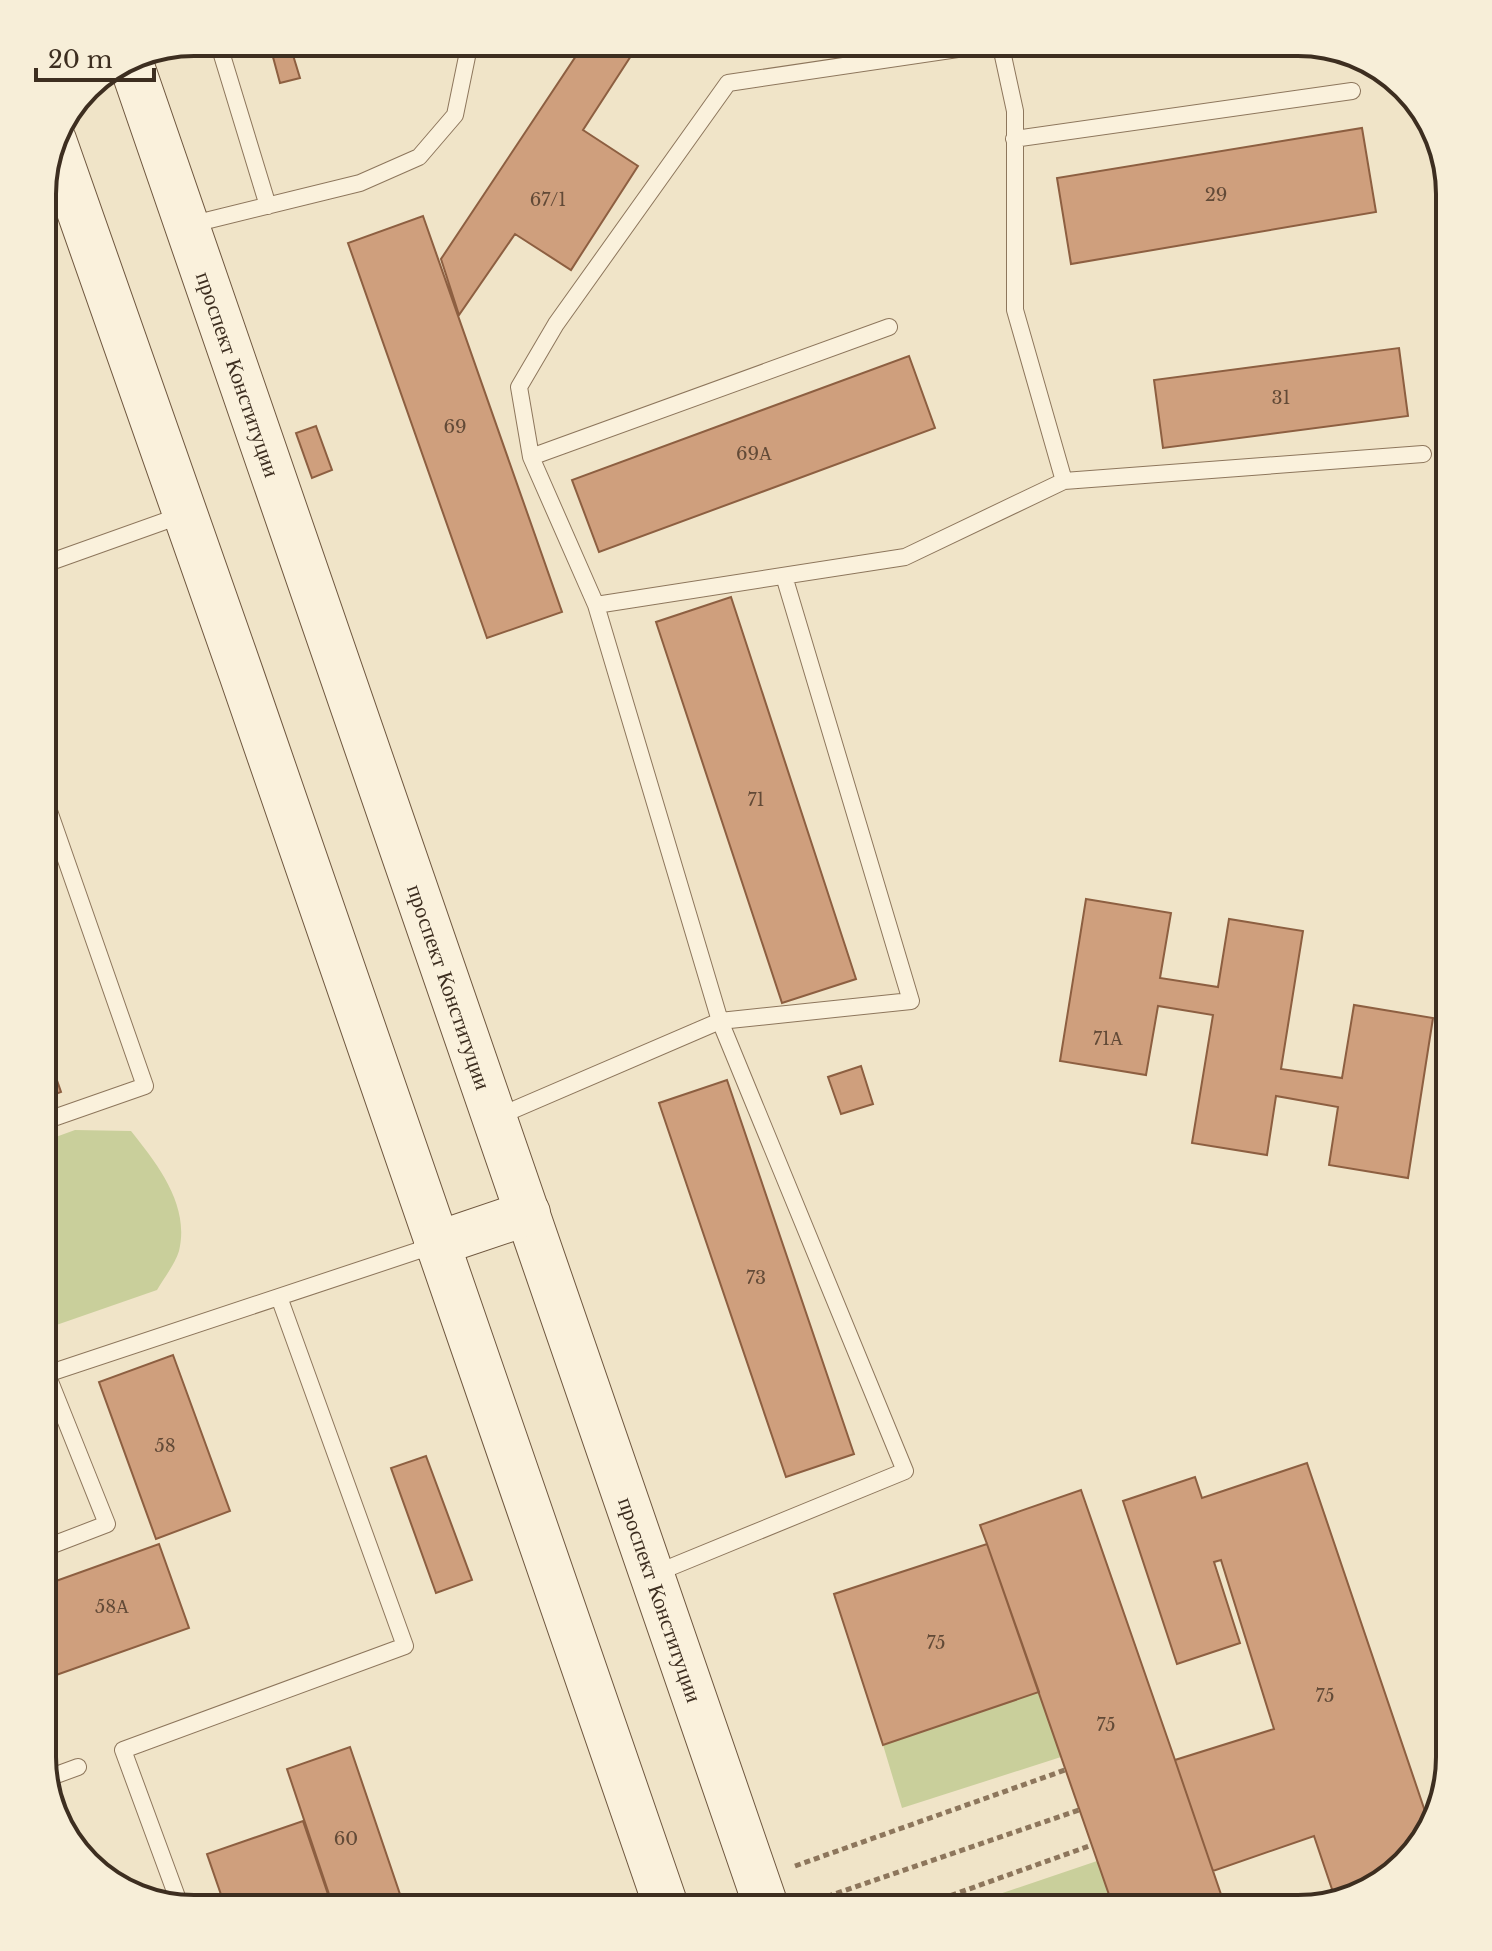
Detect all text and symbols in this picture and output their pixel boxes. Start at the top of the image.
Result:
scale bar [36,32,154,82]
text: 20 m [48,45,113,74]
house number: 29 [1205,184,1227,206]
house number: 67/1 [530,189,566,211]
street label: проспект Конституции [190,268,286,481]
house number: 31 [1271,387,1291,409]
house number: 69 [443,416,467,438]
house number: 69А [736,443,772,465]
house number: 71 [747,789,765,811]
street label: проспект Конституции [401,881,497,1093]
house number: 71А [1093,1028,1123,1050]
house number: 73 [746,1267,766,1289]
house number: 58 [154,1435,176,1457]
street label: проспект Конституции [613,1493,708,1706]
house number: 58А [95,1596,129,1618]
house number: 75 [926,1632,946,1654]
house number: 75 [1315,1685,1335,1707]
house number: 75 [1096,1714,1116,1736]
house number: 60 [334,1828,358,1850]

